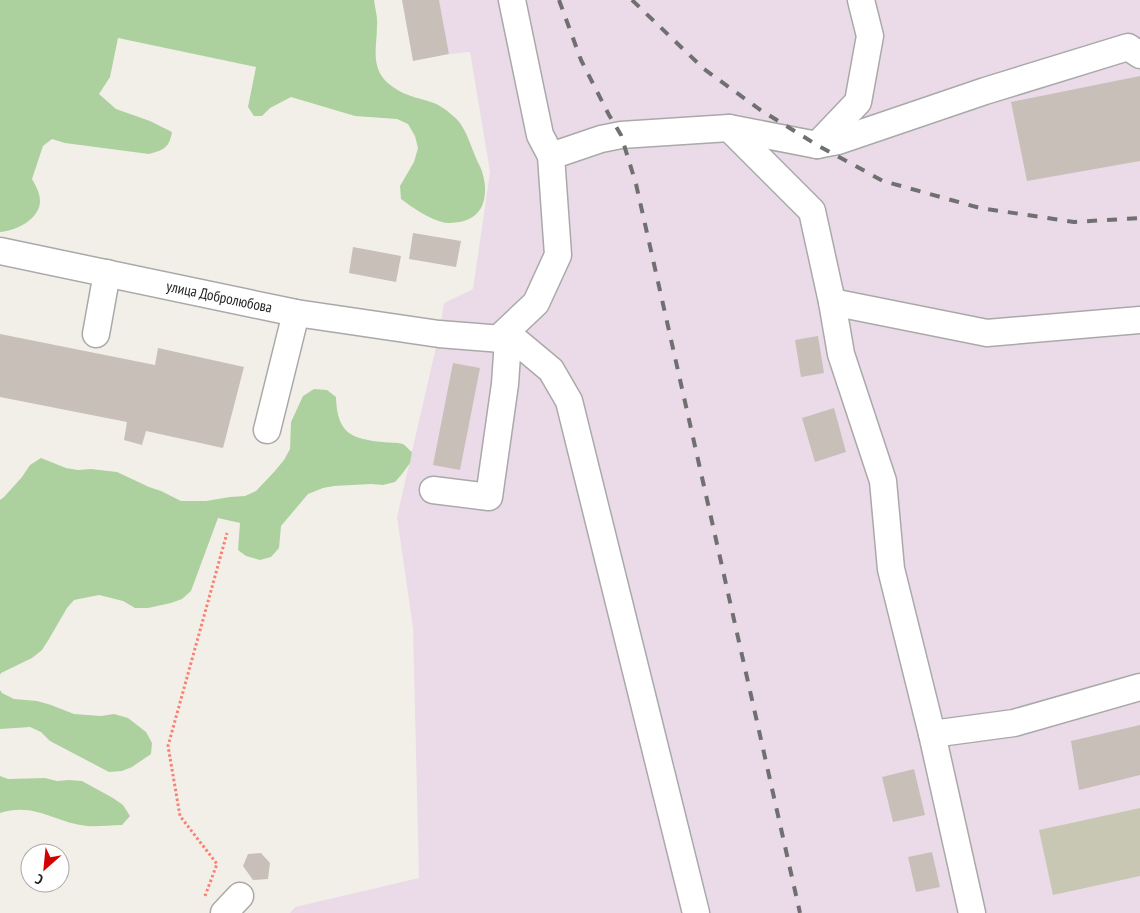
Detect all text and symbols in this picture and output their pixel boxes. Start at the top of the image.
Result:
street label: улица Добролюбова [165,276,274,317]
north arrow [20,843,70,893]
text: С [32,870,46,889]

